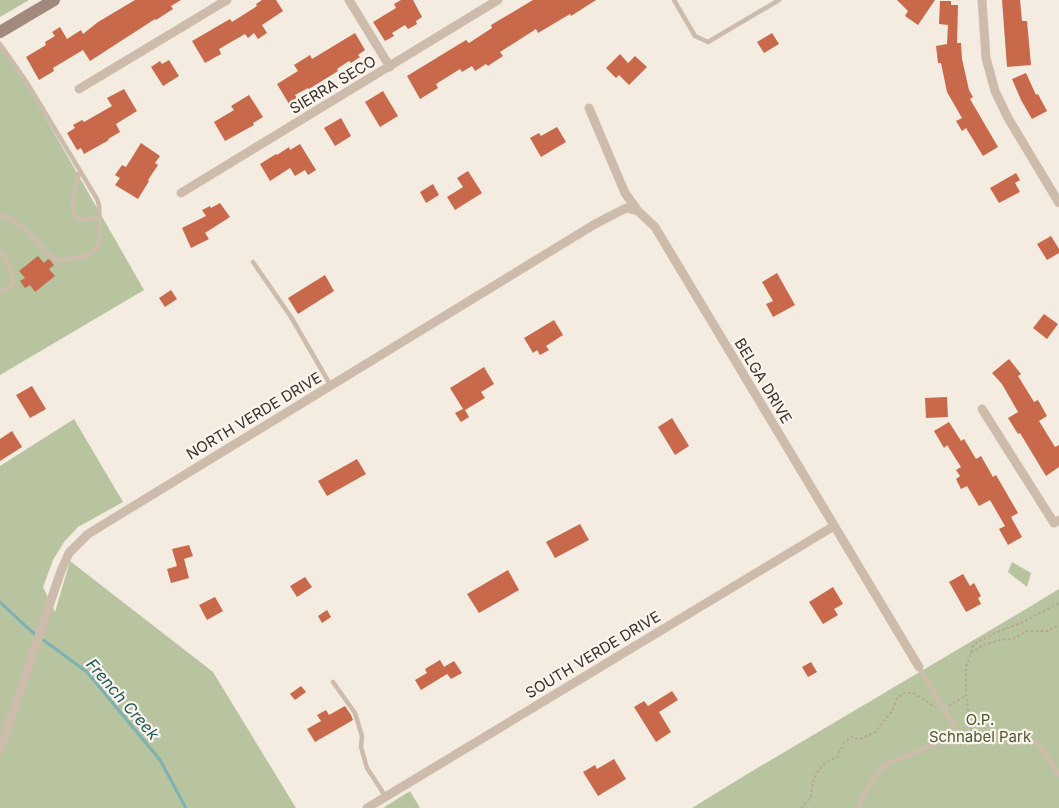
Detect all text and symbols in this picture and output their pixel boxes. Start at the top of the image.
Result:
street label: SIERRA SECO [286,51,379,118]
street label: BELGA DRIVE [731,335,796,427]
street label: NORTH VERDE DRIVE [183,368,325,463]
street label: SOUTH VERDE DRIVE [522,607,664,702]
water label: French Creek [82,654,164,744]
park label: O.P. Schnabel Park [929,710,1032,746]

